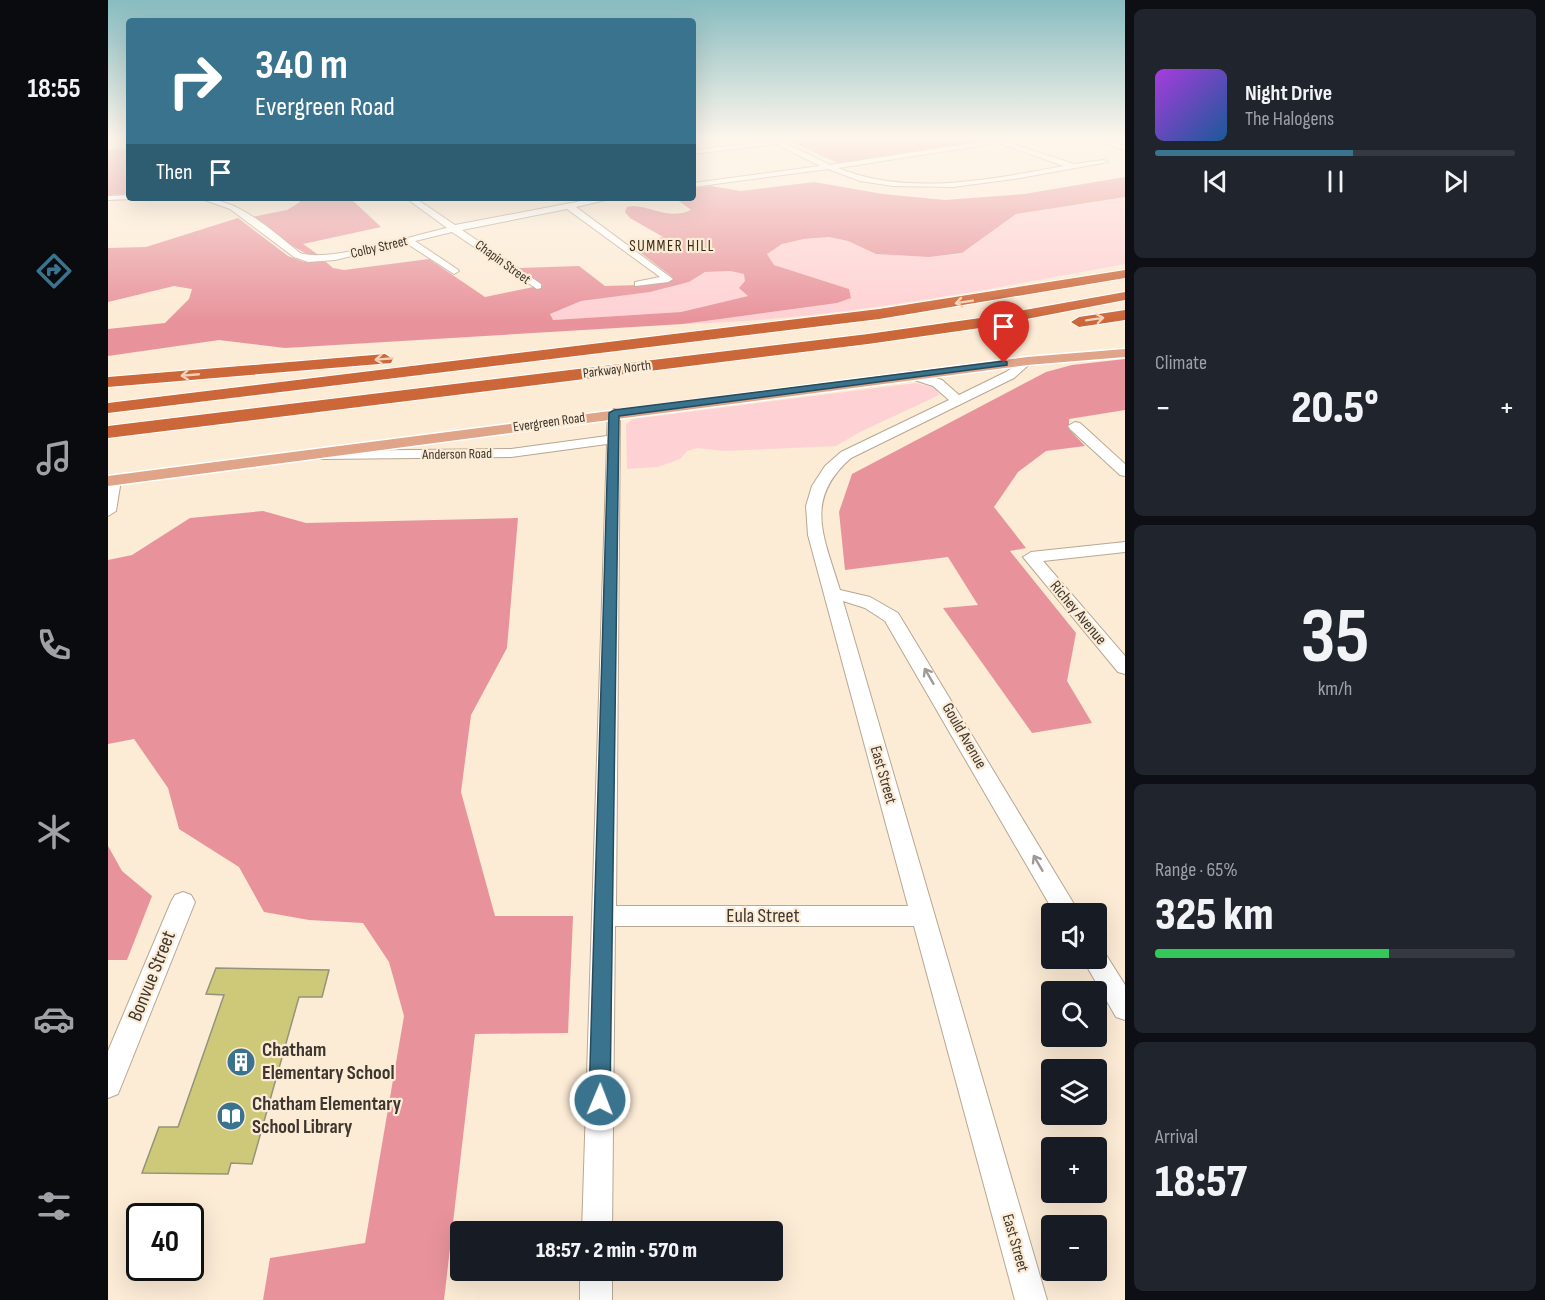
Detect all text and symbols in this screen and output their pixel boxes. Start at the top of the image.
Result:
text: 340 m [255,40,348,91]
icon: right [156,42,234,120]
text: 18:55 [27,73,81,105]
text: Night Drive [1245,80,1332,107]
text: Evergreen Road [255,91,395,123]
text: The Halogens [1245,107,1334,131]
icon: arrive [204,156,237,189]
text: Then [156,159,192,186]
icon: previous [1199,165,1232,198]
icon: pause [1319,165,1352,198]
icon: next [1439,165,1472,198]
street label: Colby Street [349,232,409,262]
street label: Chapin Street [472,236,534,288]
district label: SUMMER HILL [629,237,715,256]
icon: directions [33,250,75,292]
one-way arrow [955,296,974,307]
pin [978,301,1029,363]
icon: arrive [987,310,1020,343]
one-way arrow [1085,313,1105,324]
text: Climate [1155,351,1207,375]
one-way arrow [374,353,394,364]
street label: Parkway North [582,356,652,382]
one-way arrow [180,370,200,381]
text: 20.5° [1291,381,1379,436]
text: − [1155,388,1171,428]
text: + [1499,388,1515,428]
street label: Evergreen Road [512,409,586,435]
icon: music [33,437,75,479]
street label: Anderson Road [421,445,492,463]
street label: Richey Avenue [1046,577,1110,649]
text: 35 [1300,591,1370,684]
icon: phone [33,624,75,666]
one-way arrow [923,668,935,685]
text: km/h [1318,677,1352,701]
street label: Gould Avenue [938,700,990,772]
street label: East Street [866,744,900,806]
icon: climate [33,811,75,853]
one-way arrow [1032,855,1044,872]
text: Range · 65% [1155,858,1238,882]
text: 325 km [1155,888,1274,943]
map controls [1041,903,1107,1281]
button: sound [1041,903,1107,969]
street label: Eula Street [726,904,800,928]
street label: Bonvue Street [123,927,181,1025]
button: search [1041,981,1107,1047]
icon: car [33,998,75,1040]
place label: Chatham Elementary School [262,1038,395,1085]
building icon: Chatham Elementary School [225,1046,257,1078]
button: layers [1041,1059,1107,1125]
position arrow [568,1068,632,1132]
place label: Chatham Elementary School Library [252,1092,402,1139]
library icon: Chatham Elementary School Library [215,1100,247,1132]
text: Arrival [1155,1125,1198,1149]
button: + [1041,1137,1107,1203]
text: 18:57 [1155,1155,1247,1210]
icon: filters [33,1185,75,1227]
speed limit sign: 40 [126,1203,204,1281]
street label: East Street [998,1212,1032,1274]
button: − [1041,1215,1107,1281]
text: 18:57 · 2 min · 570 m [536,1237,697,1264]

